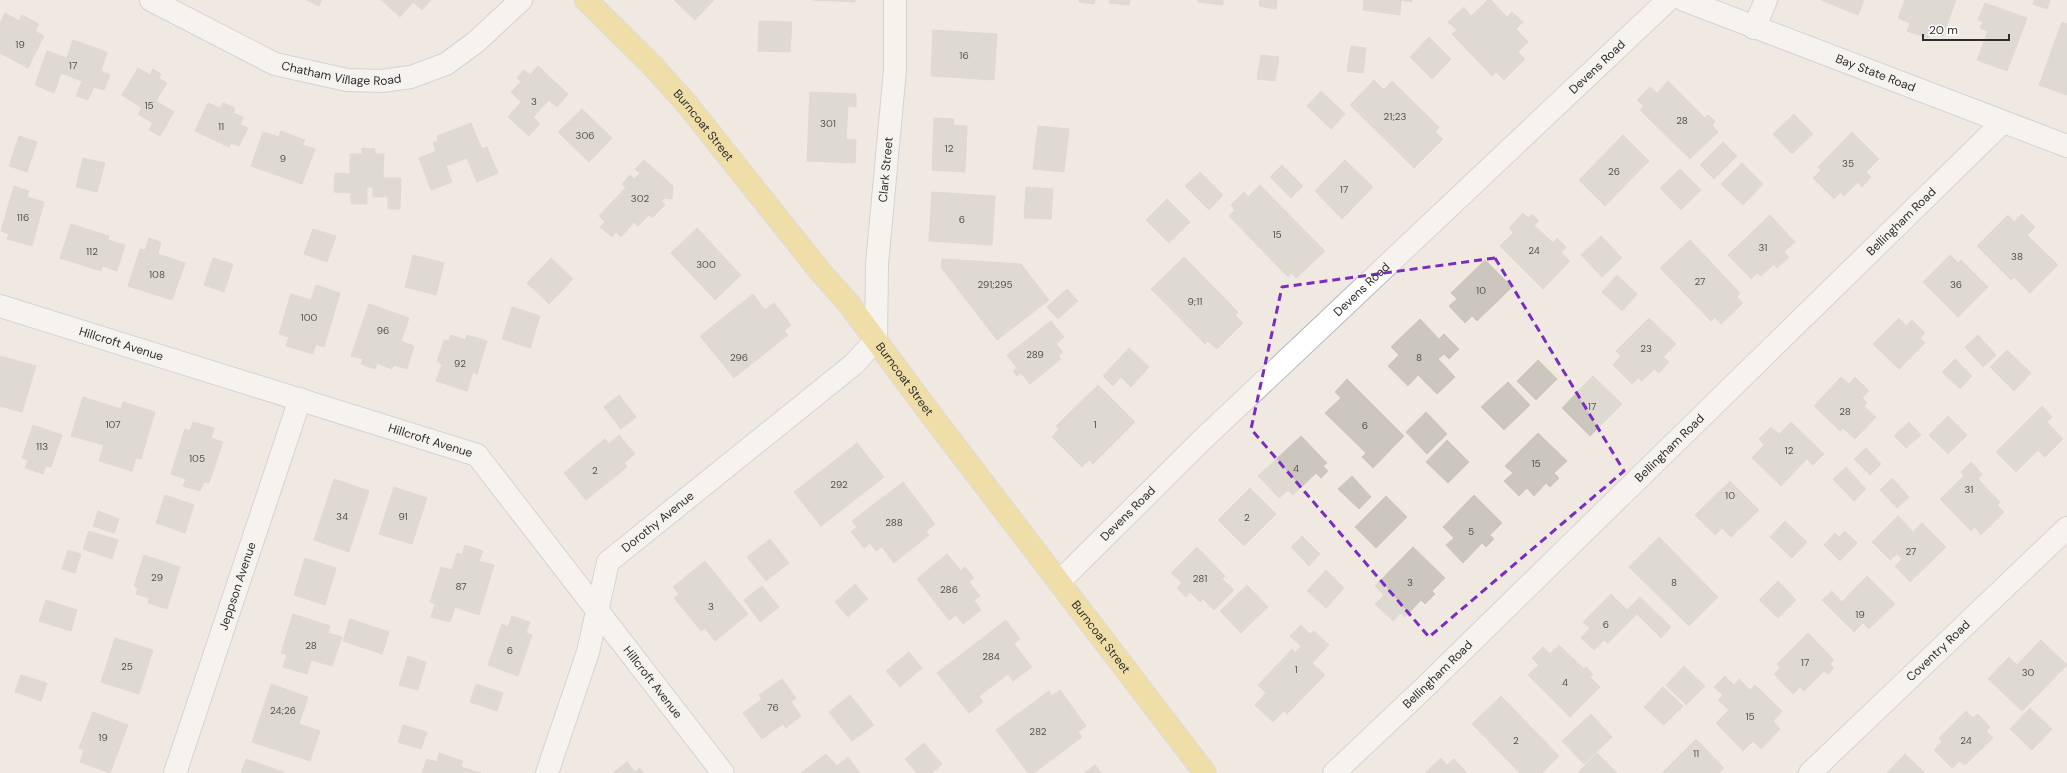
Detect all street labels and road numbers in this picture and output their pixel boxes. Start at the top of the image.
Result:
street label: Devens Road [1566,36,1629,97]
street label: Bay State Road [1833,51,1918,95]
street label: Chatham Village Road [280,58,402,89]
street label: Burncoat Street [670,86,737,165]
street label: Clark Street [875,136,897,203]
street label: Bellingham Road [1863,184,1939,259]
street label: Devens Road [1330,259,1393,320]
street label: Hillcroft Avenue [77,323,166,365]
street label: Burncoat Street [872,339,937,420]
street label: Bellingham Road [1631,410,1708,486]
street label: Hillcroft Avenue [386,420,475,461]
street label: Devens Road [1097,483,1159,545]
street label: Dorothy Avenue [618,488,698,556]
street label: Jeppson Avenue [215,540,260,632]
street label: Burncoat Street [1068,597,1134,677]
street label: Coventry Road [1903,617,1973,685]
street label: Bellingham Road [1399,637,1476,712]
street label: Hillcroft Avenue [620,643,686,722]

